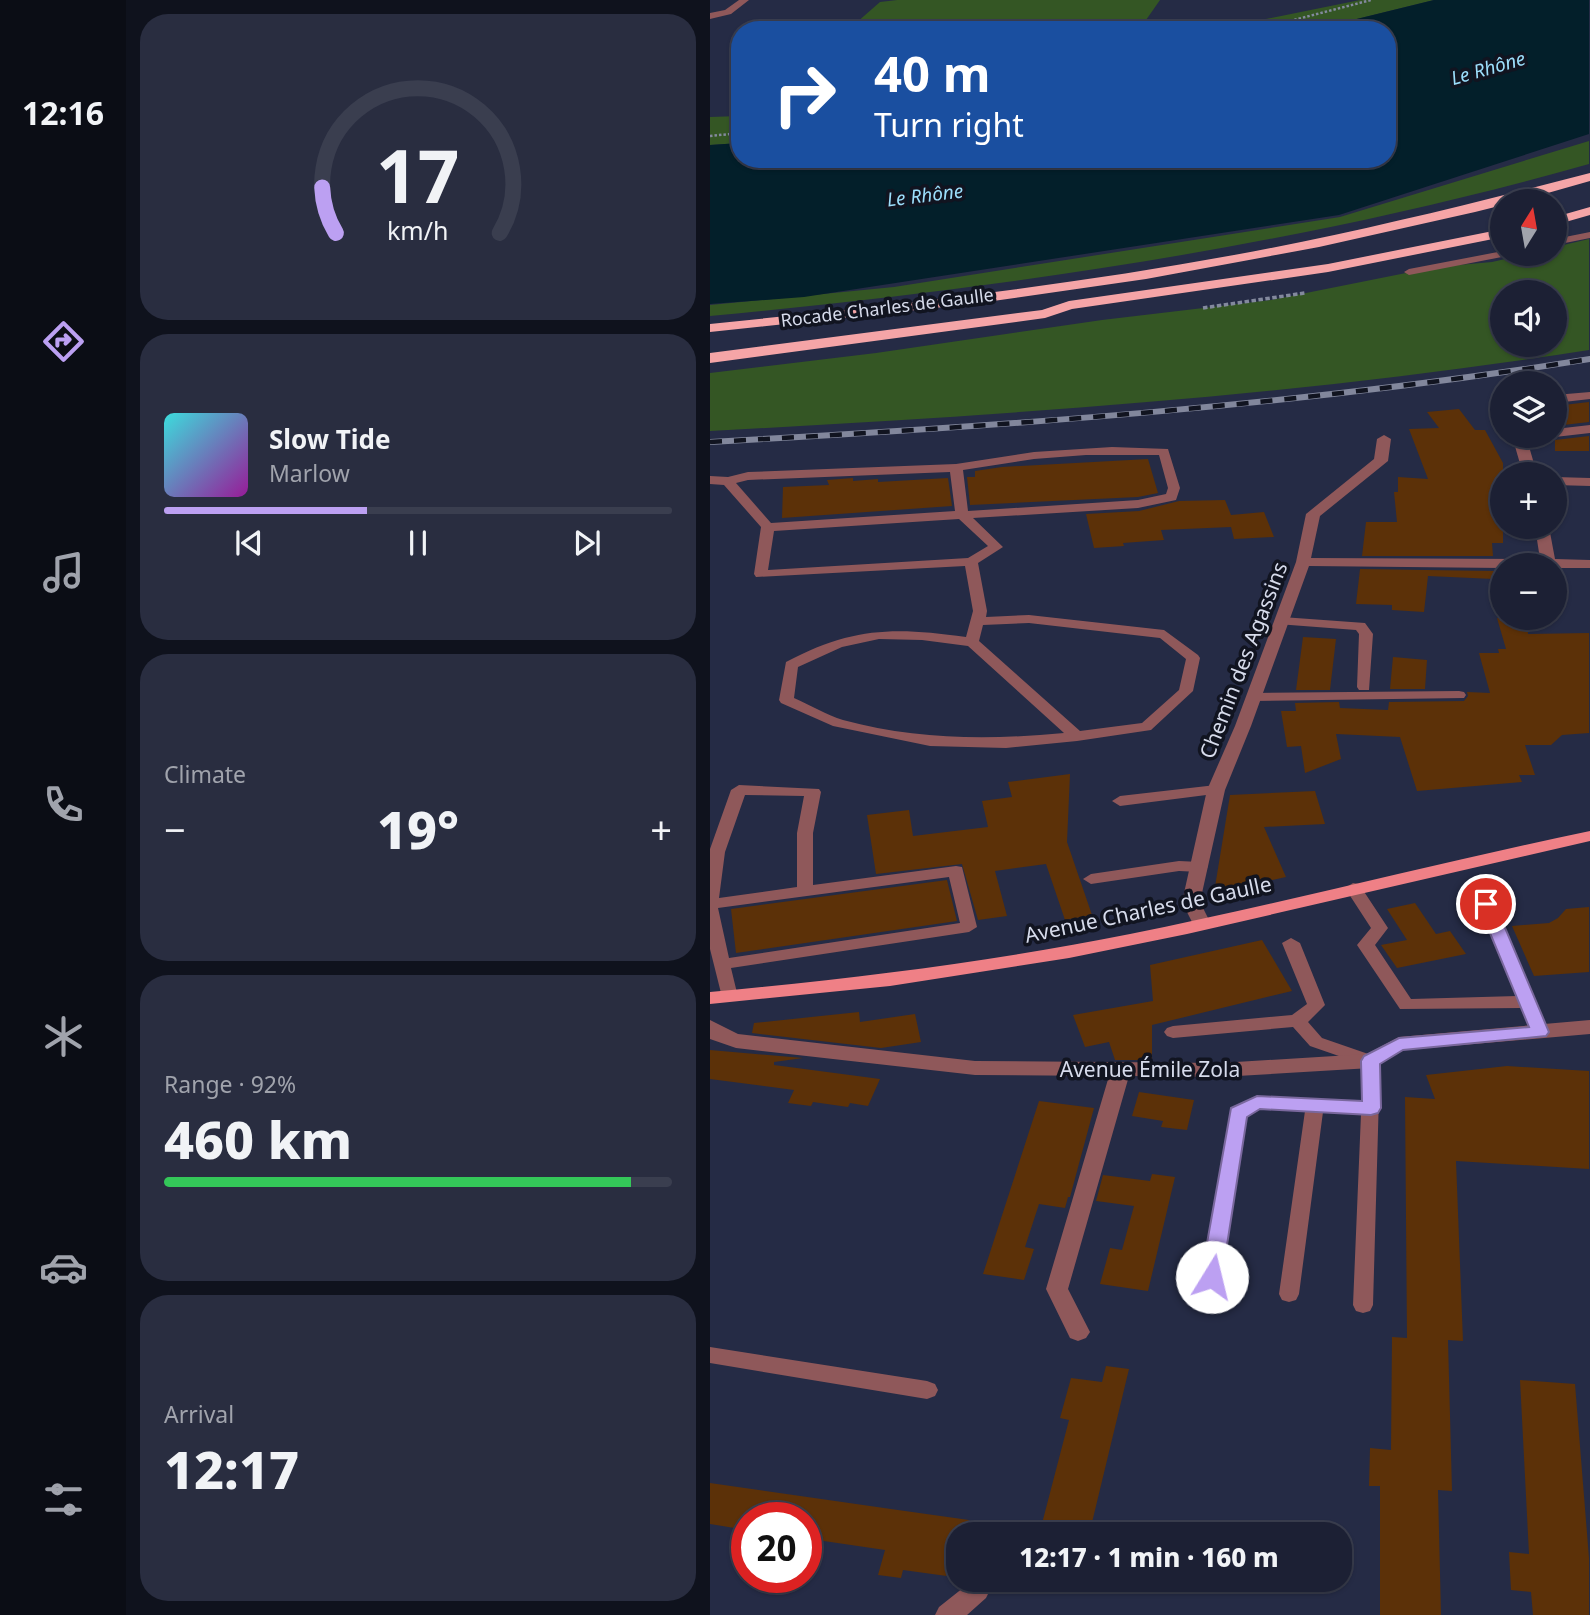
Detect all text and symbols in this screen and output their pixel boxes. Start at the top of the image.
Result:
text: 40 m [874,40,991,106]
water label: Le Rhône [1448,45,1528,91]
icon: right [759,49,850,140]
text: 12:16 [22,91,104,134]
text: Turn right [874,103,1024,146]
text: 17 [376,125,460,224]
water label: Le Rhône [885,177,965,213]
north arrow [1490,189,1568,266]
map controls [1490,189,1567,630]
text: km/h [387,213,449,247]
button: sound [1490,280,1567,357]
street label: Rocade Charles de Gaulle [779,282,995,332]
icon: directions [39,317,88,366]
button: layers [1490,371,1567,448]
text: Slow Tide [269,421,391,457]
text: Marlow [269,457,350,489]
button: + [1490,462,1567,539]
icon: previous [230,524,268,562]
icon: pause [399,524,437,562]
icon: next [568,524,606,562]
icon: music [39,548,88,597]
button: − [1490,553,1567,630]
street label: Chemin des Agassins [1193,558,1293,762]
text: Climate [164,758,246,790]
icon: phone [39,780,88,829]
text: 19° [377,793,459,864]
text: − [164,803,186,855]
text: + [650,803,672,855]
street label: Avenue Charles de Gaulle [1022,869,1274,949]
pin [1456,874,1516,934]
icon: arrive [1467,885,1505,923]
icon: climate [39,1012,88,1061]
street label: Avenue Émile Zola [1060,1055,1240,1083]
text: Range · 92% [164,1068,296,1100]
text: 460 km [164,1103,352,1174]
position arrow [1175,1240,1249,1314]
icon: car [39,1243,88,1292]
text: Arrival [164,1398,234,1430]
text: 12:17 [164,1433,299,1504]
icon: filters [39,1475,88,1524]
speed limit sign: 20 [731,1502,822,1593]
text: 12:17 · 1 min · 160 m [1019,1539,1279,1575]

